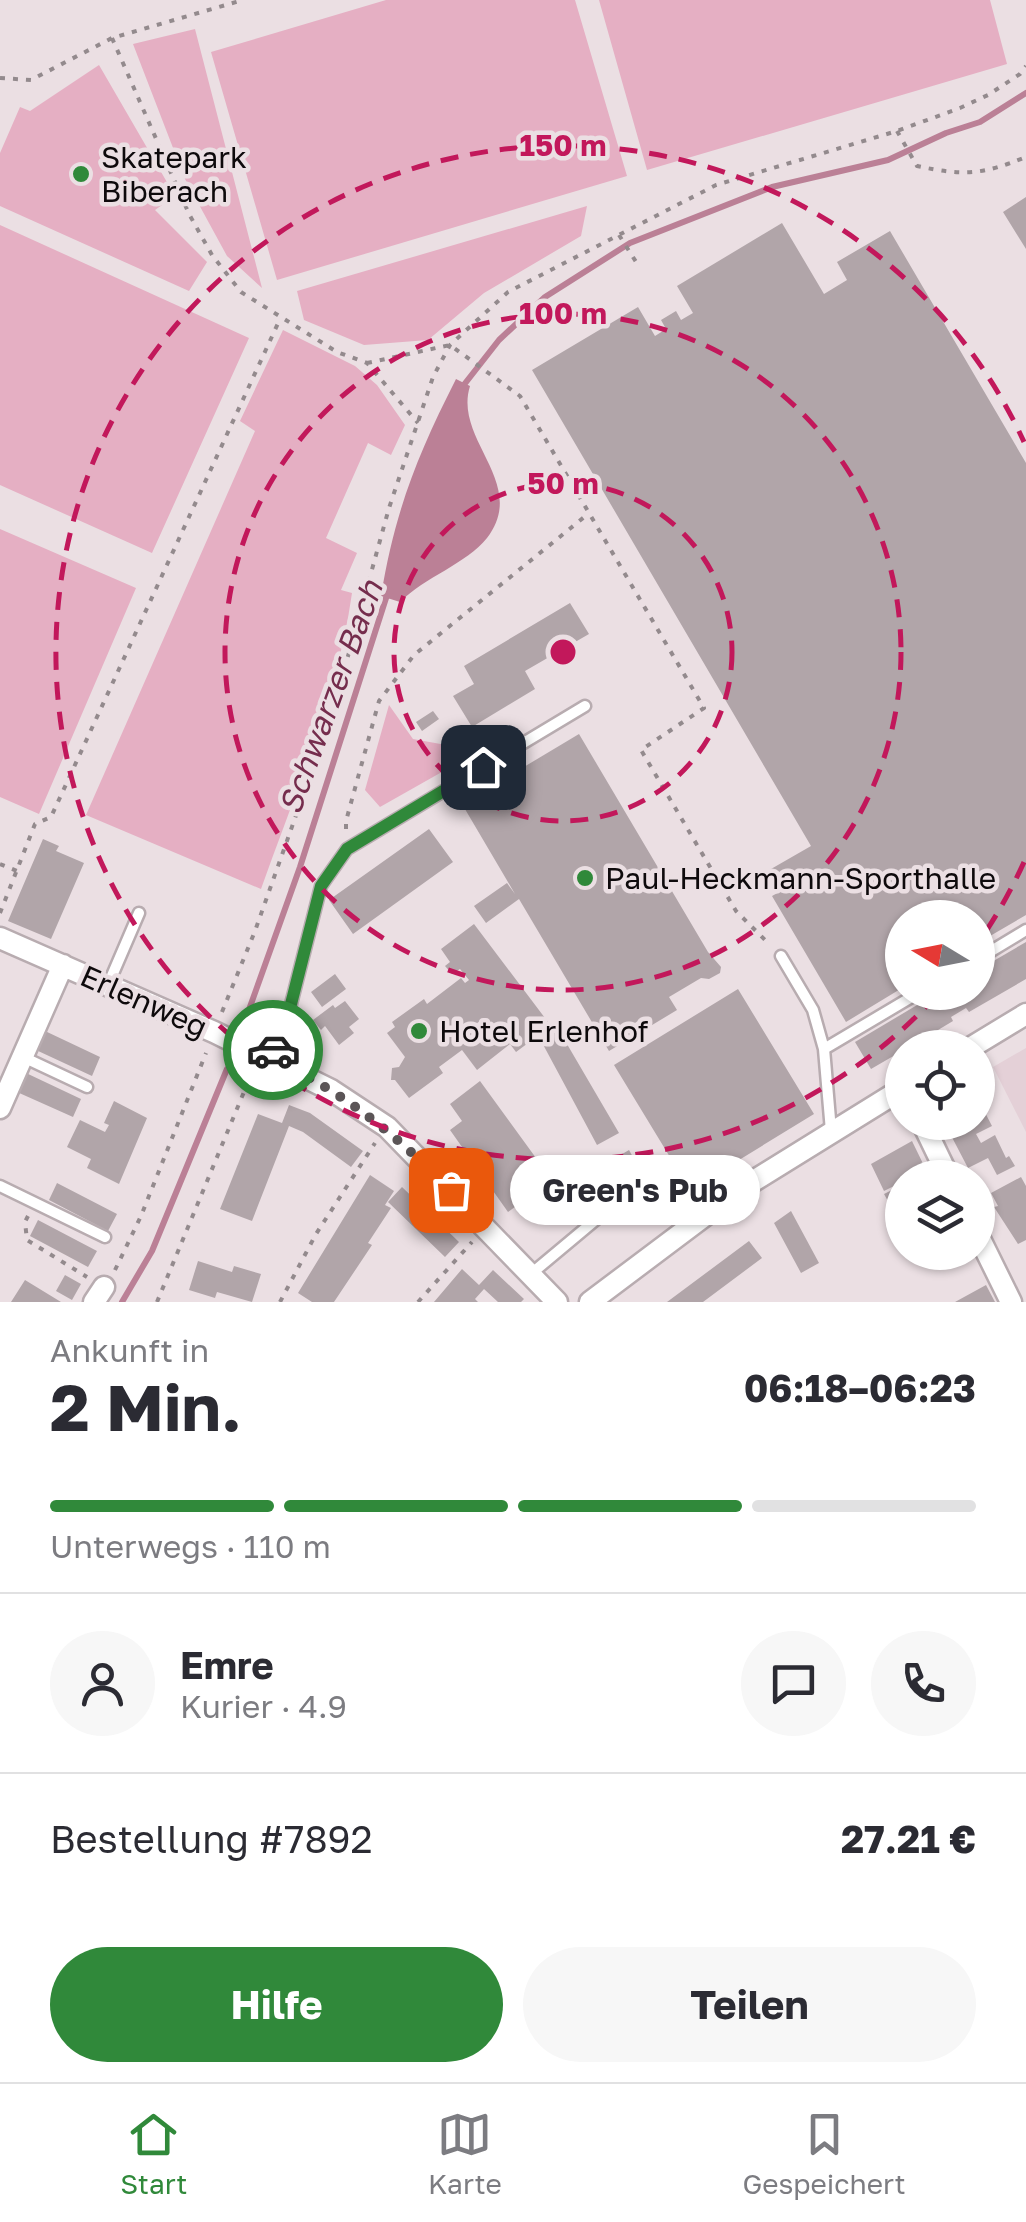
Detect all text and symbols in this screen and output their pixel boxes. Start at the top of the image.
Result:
text: 150 m [520,127,607,163]
place label: Skatepark Biberach [101,139,247,209]
marker: Skatepark Biberach [70,163,92,185]
text: 100 m [519,295,607,331]
text: 50 m [527,465,599,501]
water label: Schwarzer Bach [270,574,390,819]
centre of rings [545,634,581,670]
pin [441,725,526,810]
icon: home [456,740,511,795]
place label: Paul-Heckmann-Sporthalle [605,860,996,896]
marker: Paul-Heckmann-Sporthalle [574,867,596,889]
north arrow [885,900,995,1010]
map controls [885,900,995,1270]
street label: Erlenweg [75,957,213,1045]
courier [223,1000,323,1100]
place label: Hotel Erlenhof [439,1013,649,1049]
marker: Hotel Erlenhof [408,1020,430,1042]
icon: car [246,1023,301,1078]
button: locate [885,1030,995,1140]
pin [409,1148,494,1233]
callout: Green's Pub [511,1155,761,1225]
button: layers [885,1160,995,1270]
icon: bag [424,1163,479,1218]
text: Green's Pub [542,1171,728,1209]
text: Ankunft in [50,1331,209,1369]
text: 06:18–06:23 [744,1365,976,1410]
text: 2 Min. [50,1367,242,1445]
text: Unterwegs · 110 m [50,1527,331,1565]
button: person [50,1631,155,1736]
button: chat [741,1631,846,1736]
button: phone [871,1631,976,1736]
text: Emre [180,1642,274,1687]
text: Kurier · 4.9 [180,1687,347,1725]
text: Bestellung #7892 [50,1816,373,1861]
text: 27.21 € [841,1816,976,1861]
button: Hilfe [50,1947,503,2062]
button: Teilen [523,1947,976,2062]
tab: Start [120,2107,187,2200]
tab: Karte [428,2107,502,2200]
tab: Gespeichert [742,2107,906,2200]

